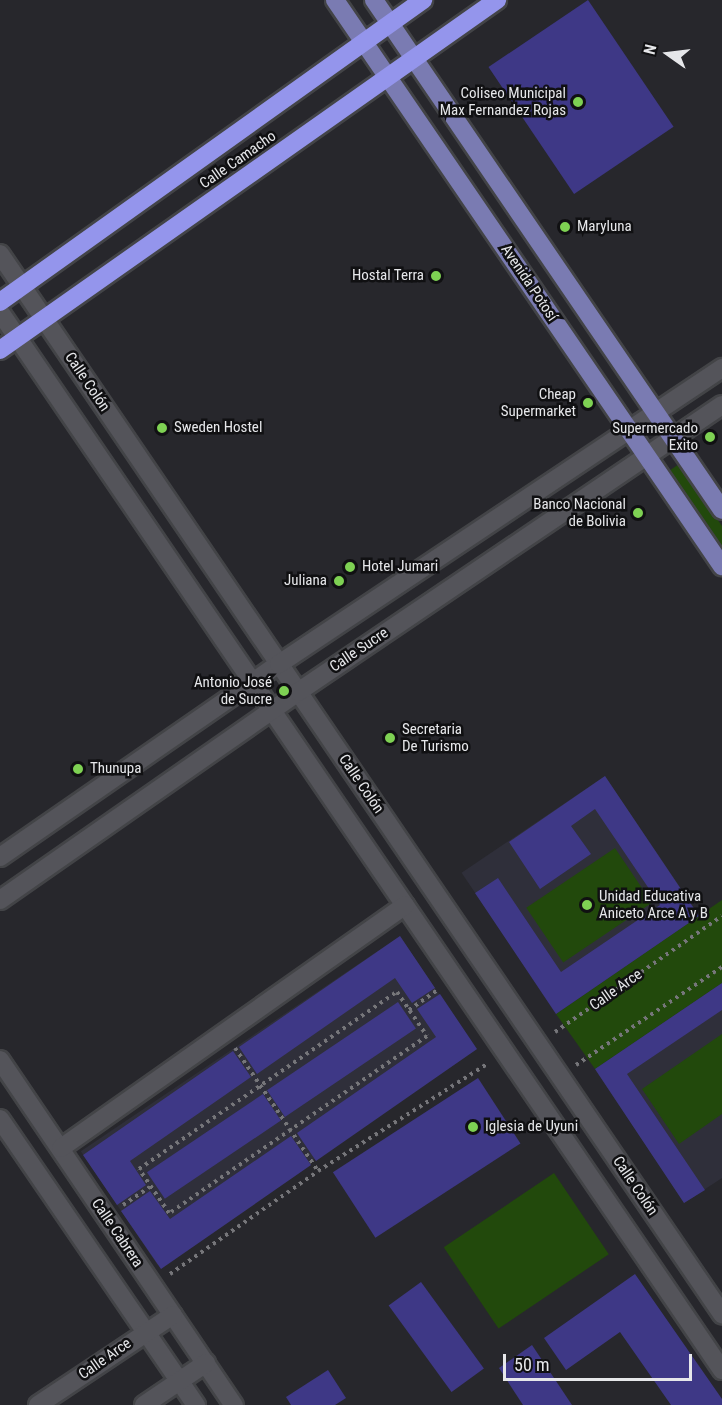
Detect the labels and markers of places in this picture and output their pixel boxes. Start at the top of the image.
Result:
place label: Coliseo Municipal Max Fernandez Rojas [440,84,566,119]
marker: Coliseo Municipal Max Fernandez Rojas [571,95,585,109]
place label: Maryluna [577,218,632,236]
marker: Maryluna [558,220,572,234]
place label: Hostal Terra [352,267,424,285]
marker: Hostal Terra [429,269,443,283]
place label: Cheap Supermarket [501,385,576,420]
marker: Cheap Supermarket [581,396,595,410]
place label: Sweden Hostel [174,419,262,437]
place label: Supermercado Exito [612,419,698,454]
marker: Sweden Hostel [155,421,169,435]
marker: Supermercado Exito [703,430,717,444]
place label: Banco Nacional de Bolivia [533,495,626,530]
marker: Banco Nacional de Bolivia [631,506,645,520]
place label: Hotel Jumari [362,558,438,576]
marker: Hotel Jumari [343,560,357,574]
place label: Juliana [284,572,327,590]
marker: Juliana [332,574,346,588]
place label: Antonio José de Sucre [194,673,272,708]
marker: Antonio José de Sucre [277,684,291,698]
place label: Secretaria De Turismo [402,720,469,755]
marker: Secretaria De Turismo [383,731,397,745]
place label: Thunupa [90,760,141,778]
marker: Thunupa [71,762,85,776]
place label: Unidad Educativa Aniceto Arce A y B [599,887,708,922]
marker: Unidad Educativa Aniceto Arce A y B [580,898,594,912]
place label: Iglesia de Uyuni [485,1118,578,1136]
marker: Iglesia de Uyuni [466,1120,480,1134]

